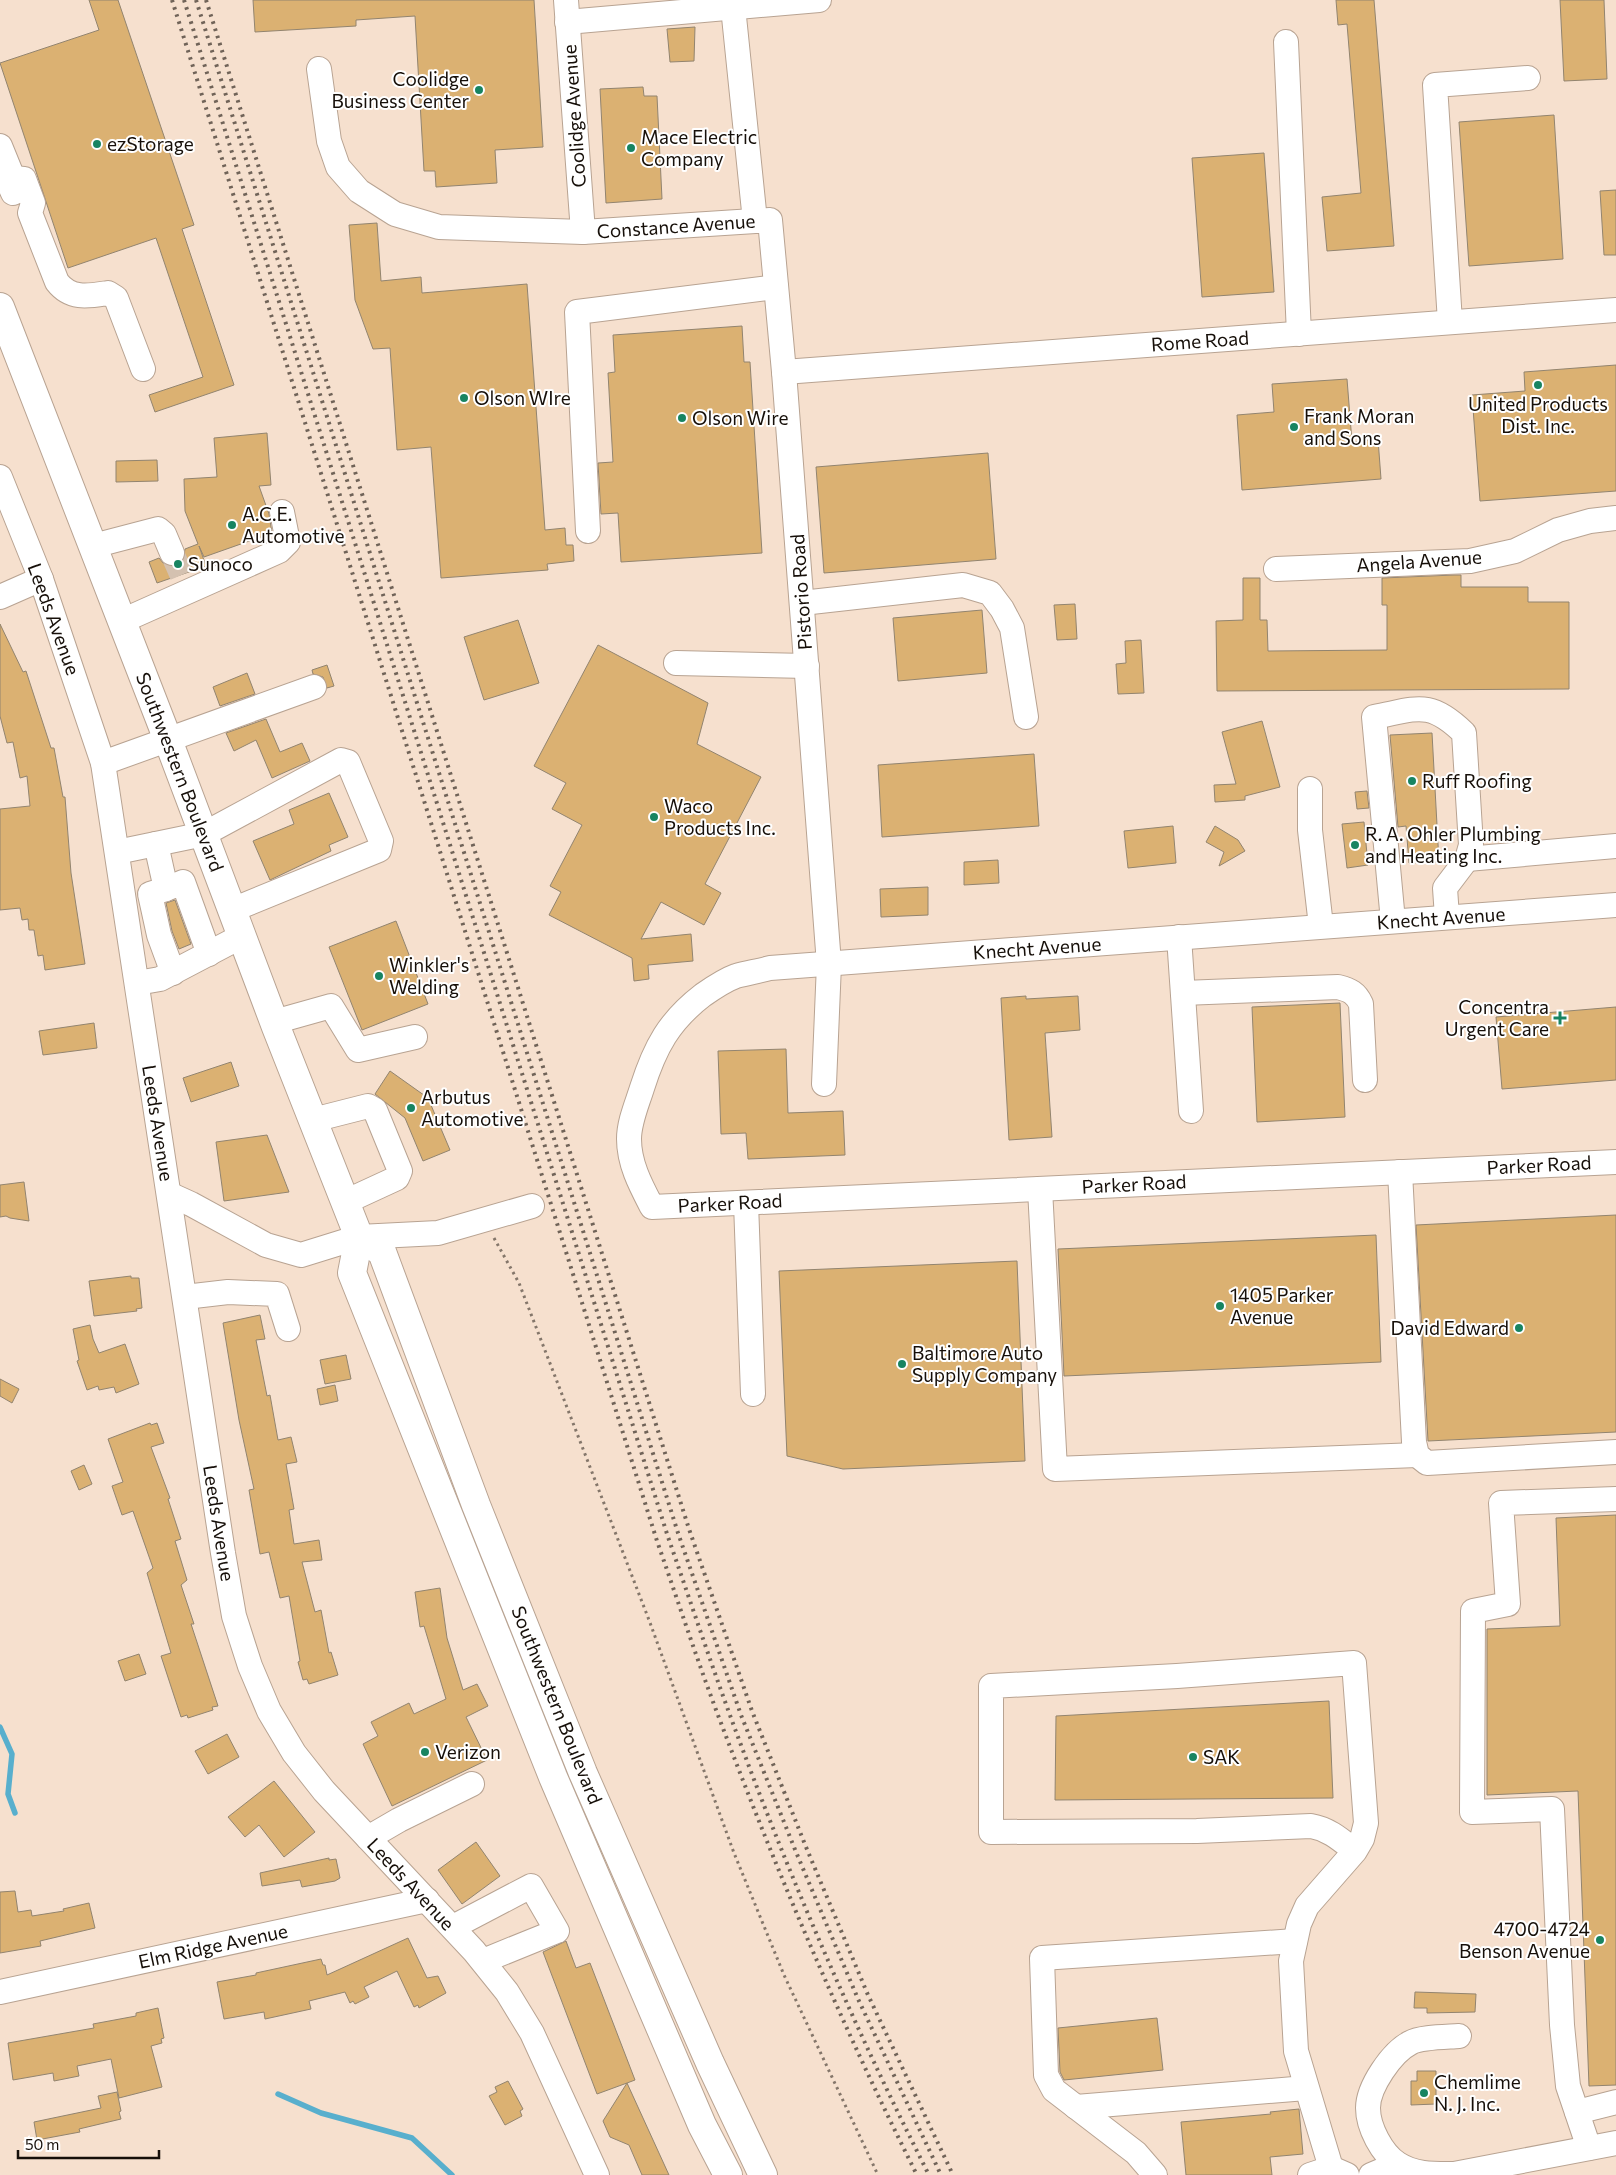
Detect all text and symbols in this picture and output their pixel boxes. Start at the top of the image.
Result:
street label: Coolidge Avenue [557,44,590,188]
place label: Coolidge Business Center [332,67,469,112]
marker: Coolidge Business Center [473,84,485,96]
place label: Mace Electric Company [641,125,757,170]
place label: ezStorage [107,132,194,155]
marker: ezStorage [91,138,103,150]
marker: Mace Electric Company [625,142,637,154]
street label: Constance Avenue [596,208,756,243]
street label: Rome Road [1150,326,1250,355]
marker: United Products Dist. Inc. [1532,379,1544,391]
place label: Olson WIre [474,386,571,409]
marker: Olson WIre [458,392,470,404]
place label: United Products Dist. Inc. [1468,392,1608,437]
place label: Frank Moran and Sons [1304,404,1415,449]
place label: Olson Wire [692,406,788,429]
marker: Olson Wire [676,412,688,424]
marker: Frank Moran and Sons [1288,421,1300,433]
place label: A.C.E. Automotive [242,502,344,547]
marker: A.C.E. Automotive [226,519,238,531]
street label: Pistorio Road [785,533,816,651]
street label: Angela Avenue [1355,545,1483,576]
place label: Sunoco [188,552,253,575]
marker: Sunoco [172,558,184,570]
street label: Leeds Avenue [24,560,85,678]
street label: Southwestern Boulevard [132,669,229,875]
place label: Ruff Roofing [1422,769,1532,792]
marker: Ruff Roofing [1406,775,1418,787]
place label: Waco Products Inc. [664,794,776,839]
marker: Waco Products Inc. [648,811,660,823]
place label: R. A. Ohler Plumbing and Heating Inc. [1365,822,1541,867]
marker: R. A. Ohler Plumbing and Heating Inc. [1349,839,1361,851]
street label: Knecht Avenue [1376,902,1506,933]
street label: Knecht Avenue [972,932,1102,963]
place label: Winkler's Welding [389,953,469,998]
marker: Winkler's Welding [373,970,385,982]
place label: Concentra Urgent Care [1445,995,1549,1040]
marker: Concentra Urgent Care [1553,1011,1567,1025]
street label: Leeds Avenue [138,1063,179,1183]
place label: Arbutus Automotive [421,1085,523,1130]
marker: Arbutus Automotive [405,1102,417,1114]
street label: Parker Road [1486,1150,1592,1179]
street label: Parker Road [1081,1169,1187,1198]
street label: Parker Road [677,1188,783,1217]
place label: 1405 Parker Avenue [1230,1283,1334,1328]
marker: 1405 Parker Avenue [1214,1300,1226,1312]
place label: David Edward [1391,1316,1509,1339]
marker: David Edward [1513,1322,1525,1334]
place label: Baltimore Auto Supply Company [912,1341,1057,1386]
marker: Baltimore Auto Supply Company [896,1358,908,1370]
street label: Leeds Avenue [199,1463,240,1583]
street label: Southwestern Boulevard [507,1602,608,1807]
place label: Verizon [435,1740,501,1763]
place label: SAK [1203,1745,1240,1768]
marker: Verizon [419,1746,431,1758]
marker: SAK [1187,1751,1199,1763]
street label: Leeds Avenue [363,1833,460,1934]
place label: 4700-4724 Benson Avenue [1459,1917,1590,1962]
street label: Elm Ridge Avenue [136,1918,290,1973]
marker: 4700-4724 Benson Avenue [1594,1934,1606,1946]
place label: Chemlime N. J. Inc. [1434,2070,1521,2115]
marker: Chemlime N. J. Inc. [1418,2087,1430,2099]
scale bar [18,2128,159,2160]
text: 50 m [25,2135,59,2153]

